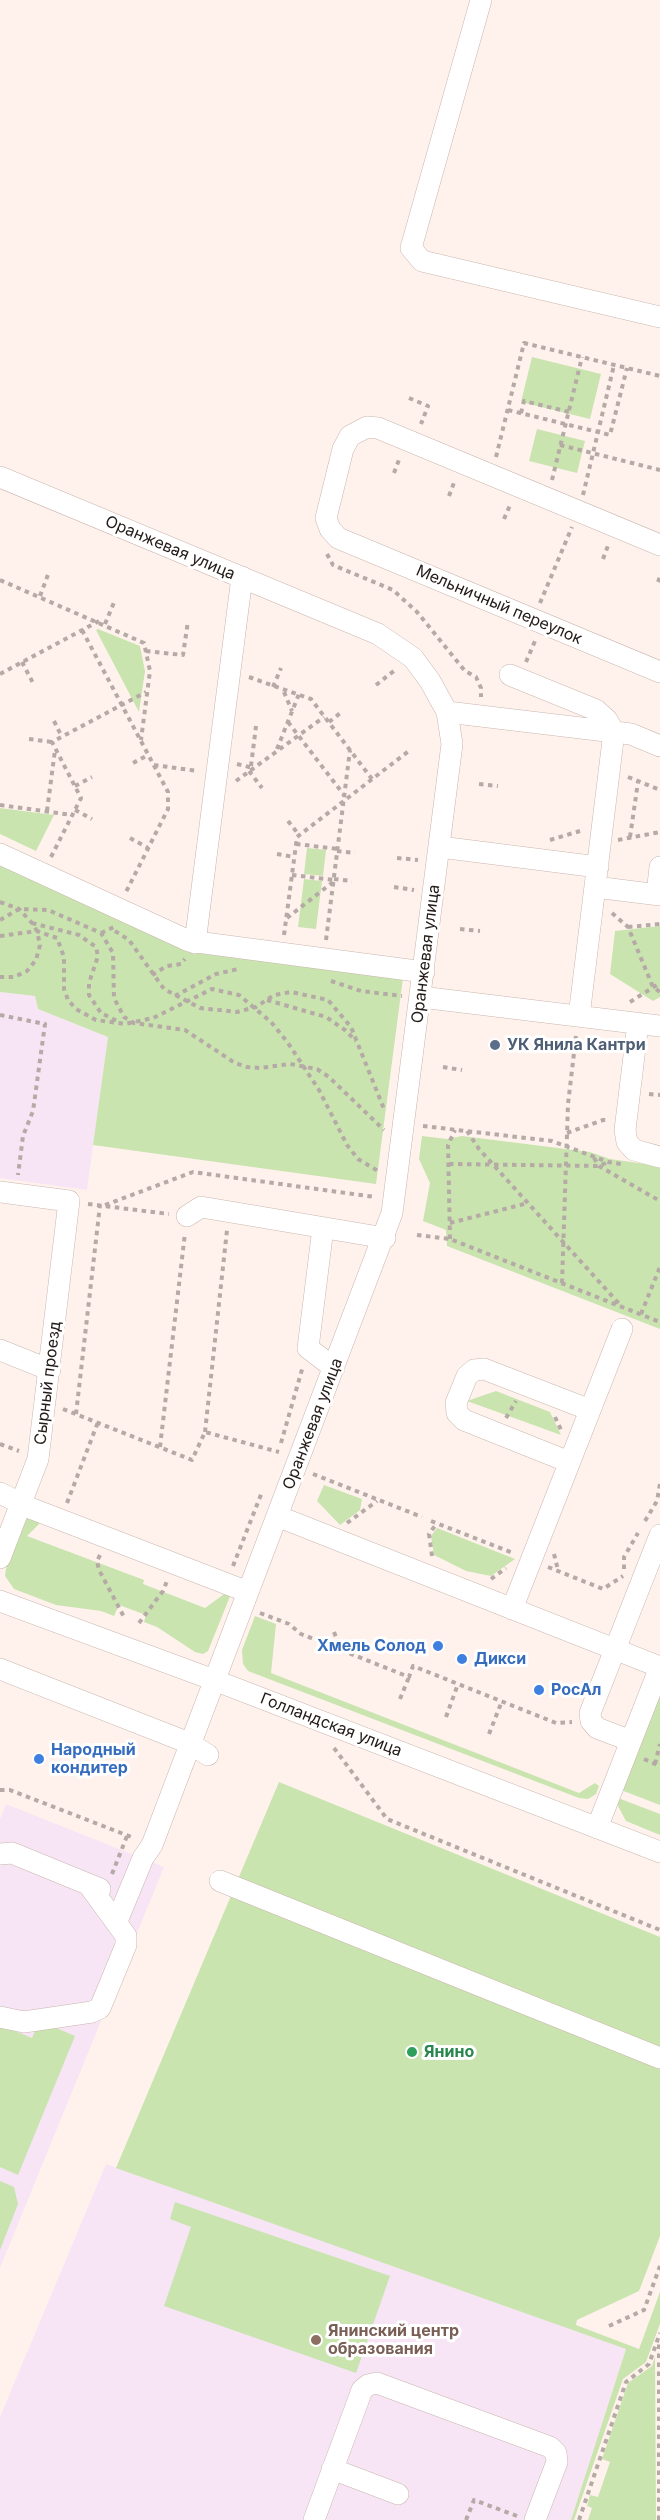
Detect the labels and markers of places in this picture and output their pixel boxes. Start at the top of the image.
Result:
place label: УК Янила Кантри [507,1035,646,1055]
marker: УК Янила Кантри [488,1038,502,1052]
place label: Хмель Солод [317,1636,426,1656]
marker: Хмель Солод [431,1639,445,1653]
place label: Дикси [474,1649,526,1669]
marker: Дикси [455,1652,469,1666]
place label: РосАл [551,1680,602,1700]
marker: РосАл [532,1683,546,1697]
place label: Народный кондитер [51,1740,136,1778]
marker: Народный кондитер [32,1752,46,1766]
place label: Янино [424,2042,474,2062]
marker: Янино [405,2045,419,2059]
place label: Янинский центр образования [328,2321,459,2359]
marker: Янинский центр образования [309,2333,323,2347]

